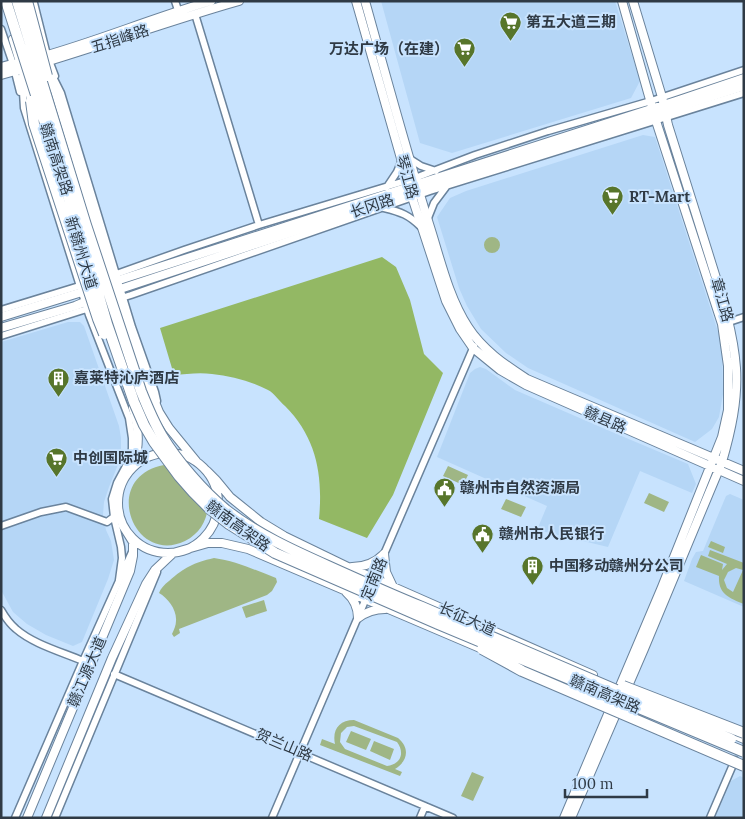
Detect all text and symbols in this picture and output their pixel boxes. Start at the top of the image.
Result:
supermarket icon: 第五大道三期 [498,10,522,41]
place label: 第五大道三期 [526,12,616,31]
street label: 五指峰路 [88,20,151,57]
supermarket icon: 万达广场（在建） [453,37,477,68]
place label: 万达广场（在建） [329,39,449,58]
street label: 赣南高架路 [36,120,77,197]
street label: 琴江路 [392,153,423,201]
supermarket icon: RT-Mart [601,185,625,216]
place label: RT-Mart [629,187,691,206]
street label: 长冈路 [348,190,396,222]
street label: 新赣州大道 [61,214,102,292]
street label: 章江路 [707,276,738,324]
building icon: 嘉莱特沁庐酒店 [46,366,70,397]
place label: 嘉莱特沁庐酒店 [74,368,179,387]
street label: 赣县路 [581,402,630,437]
supermarket icon: 中创国际城 [45,446,69,477]
place label: 中创国际城 [73,448,148,467]
public building icon: 赣州市自然资源局 [432,476,456,507]
place label: 赣州市自然资源局 [460,478,580,497]
street label: 赣南高架路 [202,496,274,555]
public building icon: 赣州市人民银行 [471,522,495,553]
place label: 赣州市人民银行 [499,524,604,543]
street label: 定南路 [356,554,391,603]
building icon: 中国移动赣州分公司 [521,554,545,585]
place label: 中国移动赣州分公司 [549,556,684,575]
street label: 长征大道 [436,598,498,639]
street label: 赣江源大道 [63,634,110,710]
street label: 赣南高架路 [567,670,643,717]
street label: 贺兰山路 [253,724,316,765]
scale bar [565,766,648,798]
text: 100 m [572,774,613,793]

